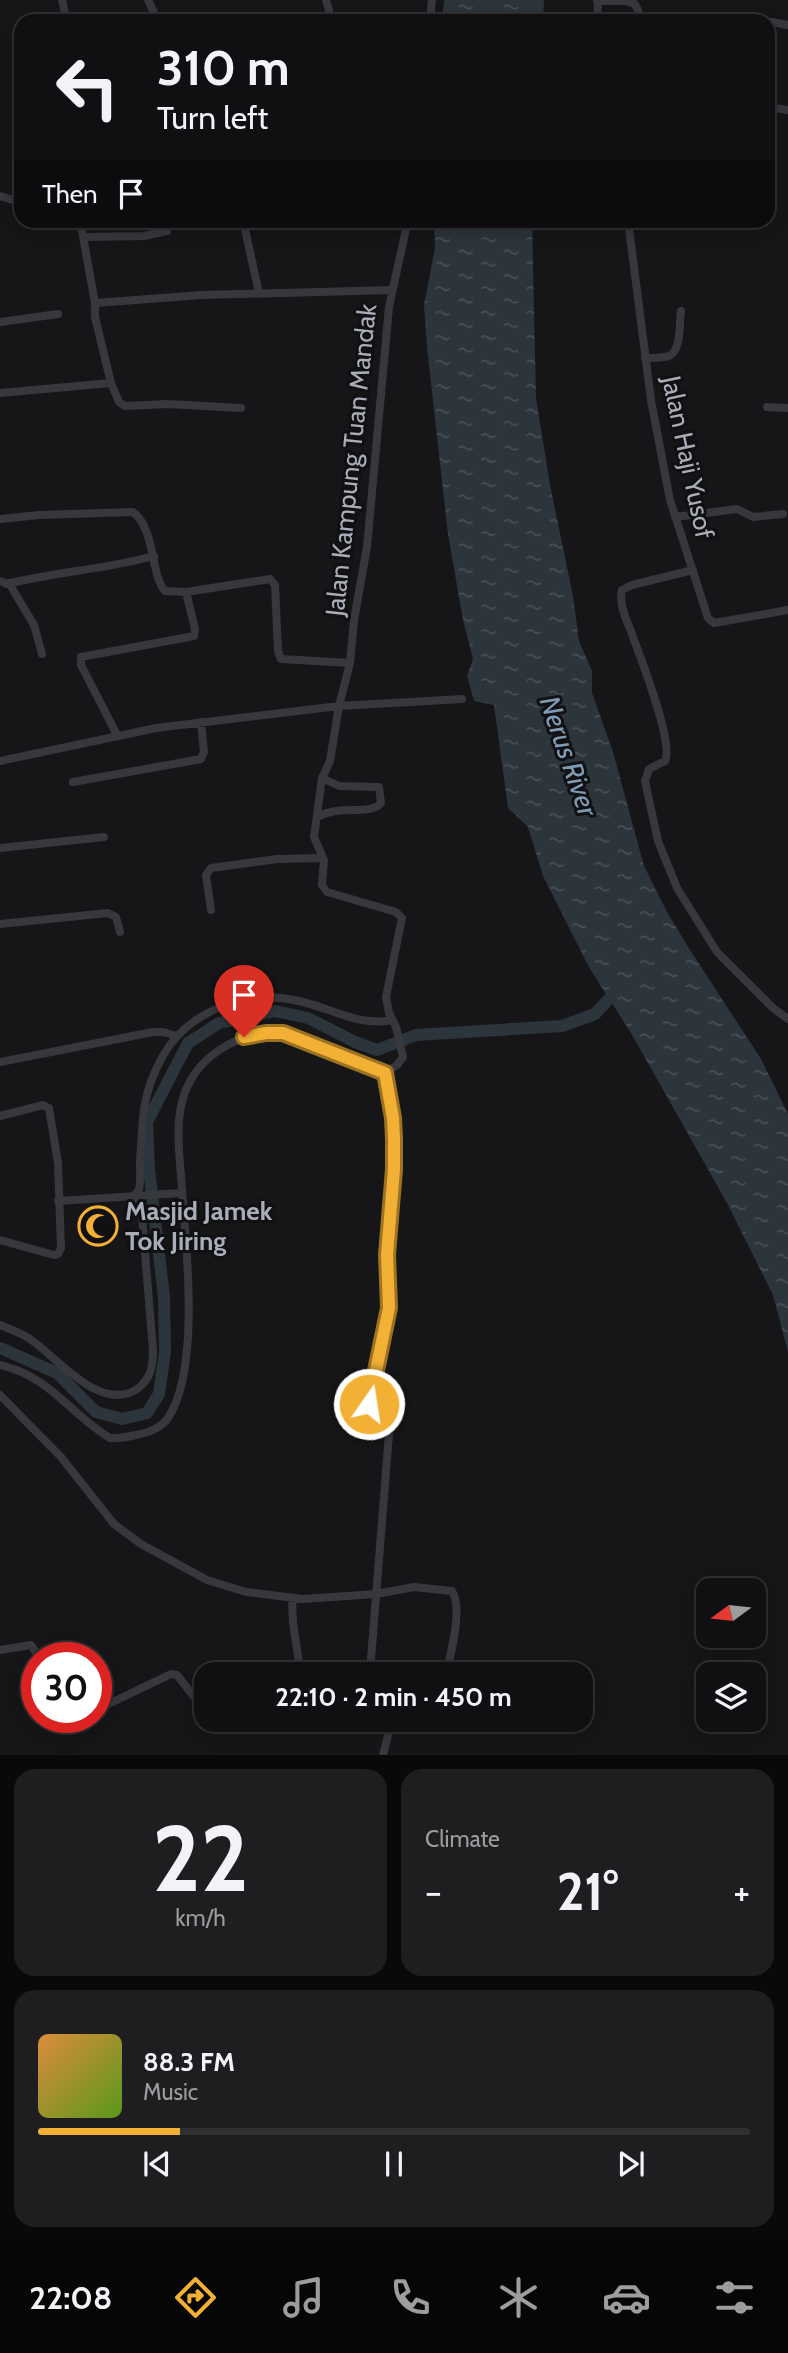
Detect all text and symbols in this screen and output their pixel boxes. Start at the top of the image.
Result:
text: 310 m [157,38,290,97]
icon: left [42,42,133,133]
text: Turn left [157,98,268,137]
icon: arrive [112,175,150,213]
text: Then [42,178,98,210]
street label: Jalan Kampung Tuan Mandak [319,302,383,619]
street label: Jalan Haji Yusof [655,372,721,542]
water label: Nerus River [533,691,606,822]
pin [214,965,274,1037]
icon: arrive [225,976,263,1014]
place label: Masjid Jamek Tok Jiring [125,1195,273,1257]
mosque icon: Masjid Jamek Tok Jiring [77,1205,119,1247]
position arrow [332,1367,406,1441]
north arrow [696,1578,766,1648]
map controls [696,1578,766,1732]
speed limit sign: 30 [21,1642,112,1733]
button: layers [696,1662,766,1732]
text: 22:10 · 2 min · 450 m [275,1681,512,1713]
text: 22 [152,1803,249,1914]
text: Climate [425,1825,500,1853]
text: 21° [557,1860,618,1923]
text: − [425,1868,442,1915]
text: + [733,1868,750,1915]
text: km/h [175,1904,226,1932]
text: 88.3 FM [143,2046,235,2078]
text: Music [143,2078,198,2106]
icon: previous [138,2145,176,2183]
icon: pause [375,2145,413,2183]
icon: next [612,2145,650,2183]
icon: directions [171,2273,220,2322]
icon: music [279,2273,328,2322]
icon: phone [386,2273,435,2322]
icon: climate [494,2273,543,2322]
icon: car [602,2273,651,2322]
icon: filters [710,2273,759,2322]
text: 22:08 [29,2278,112,2317]

